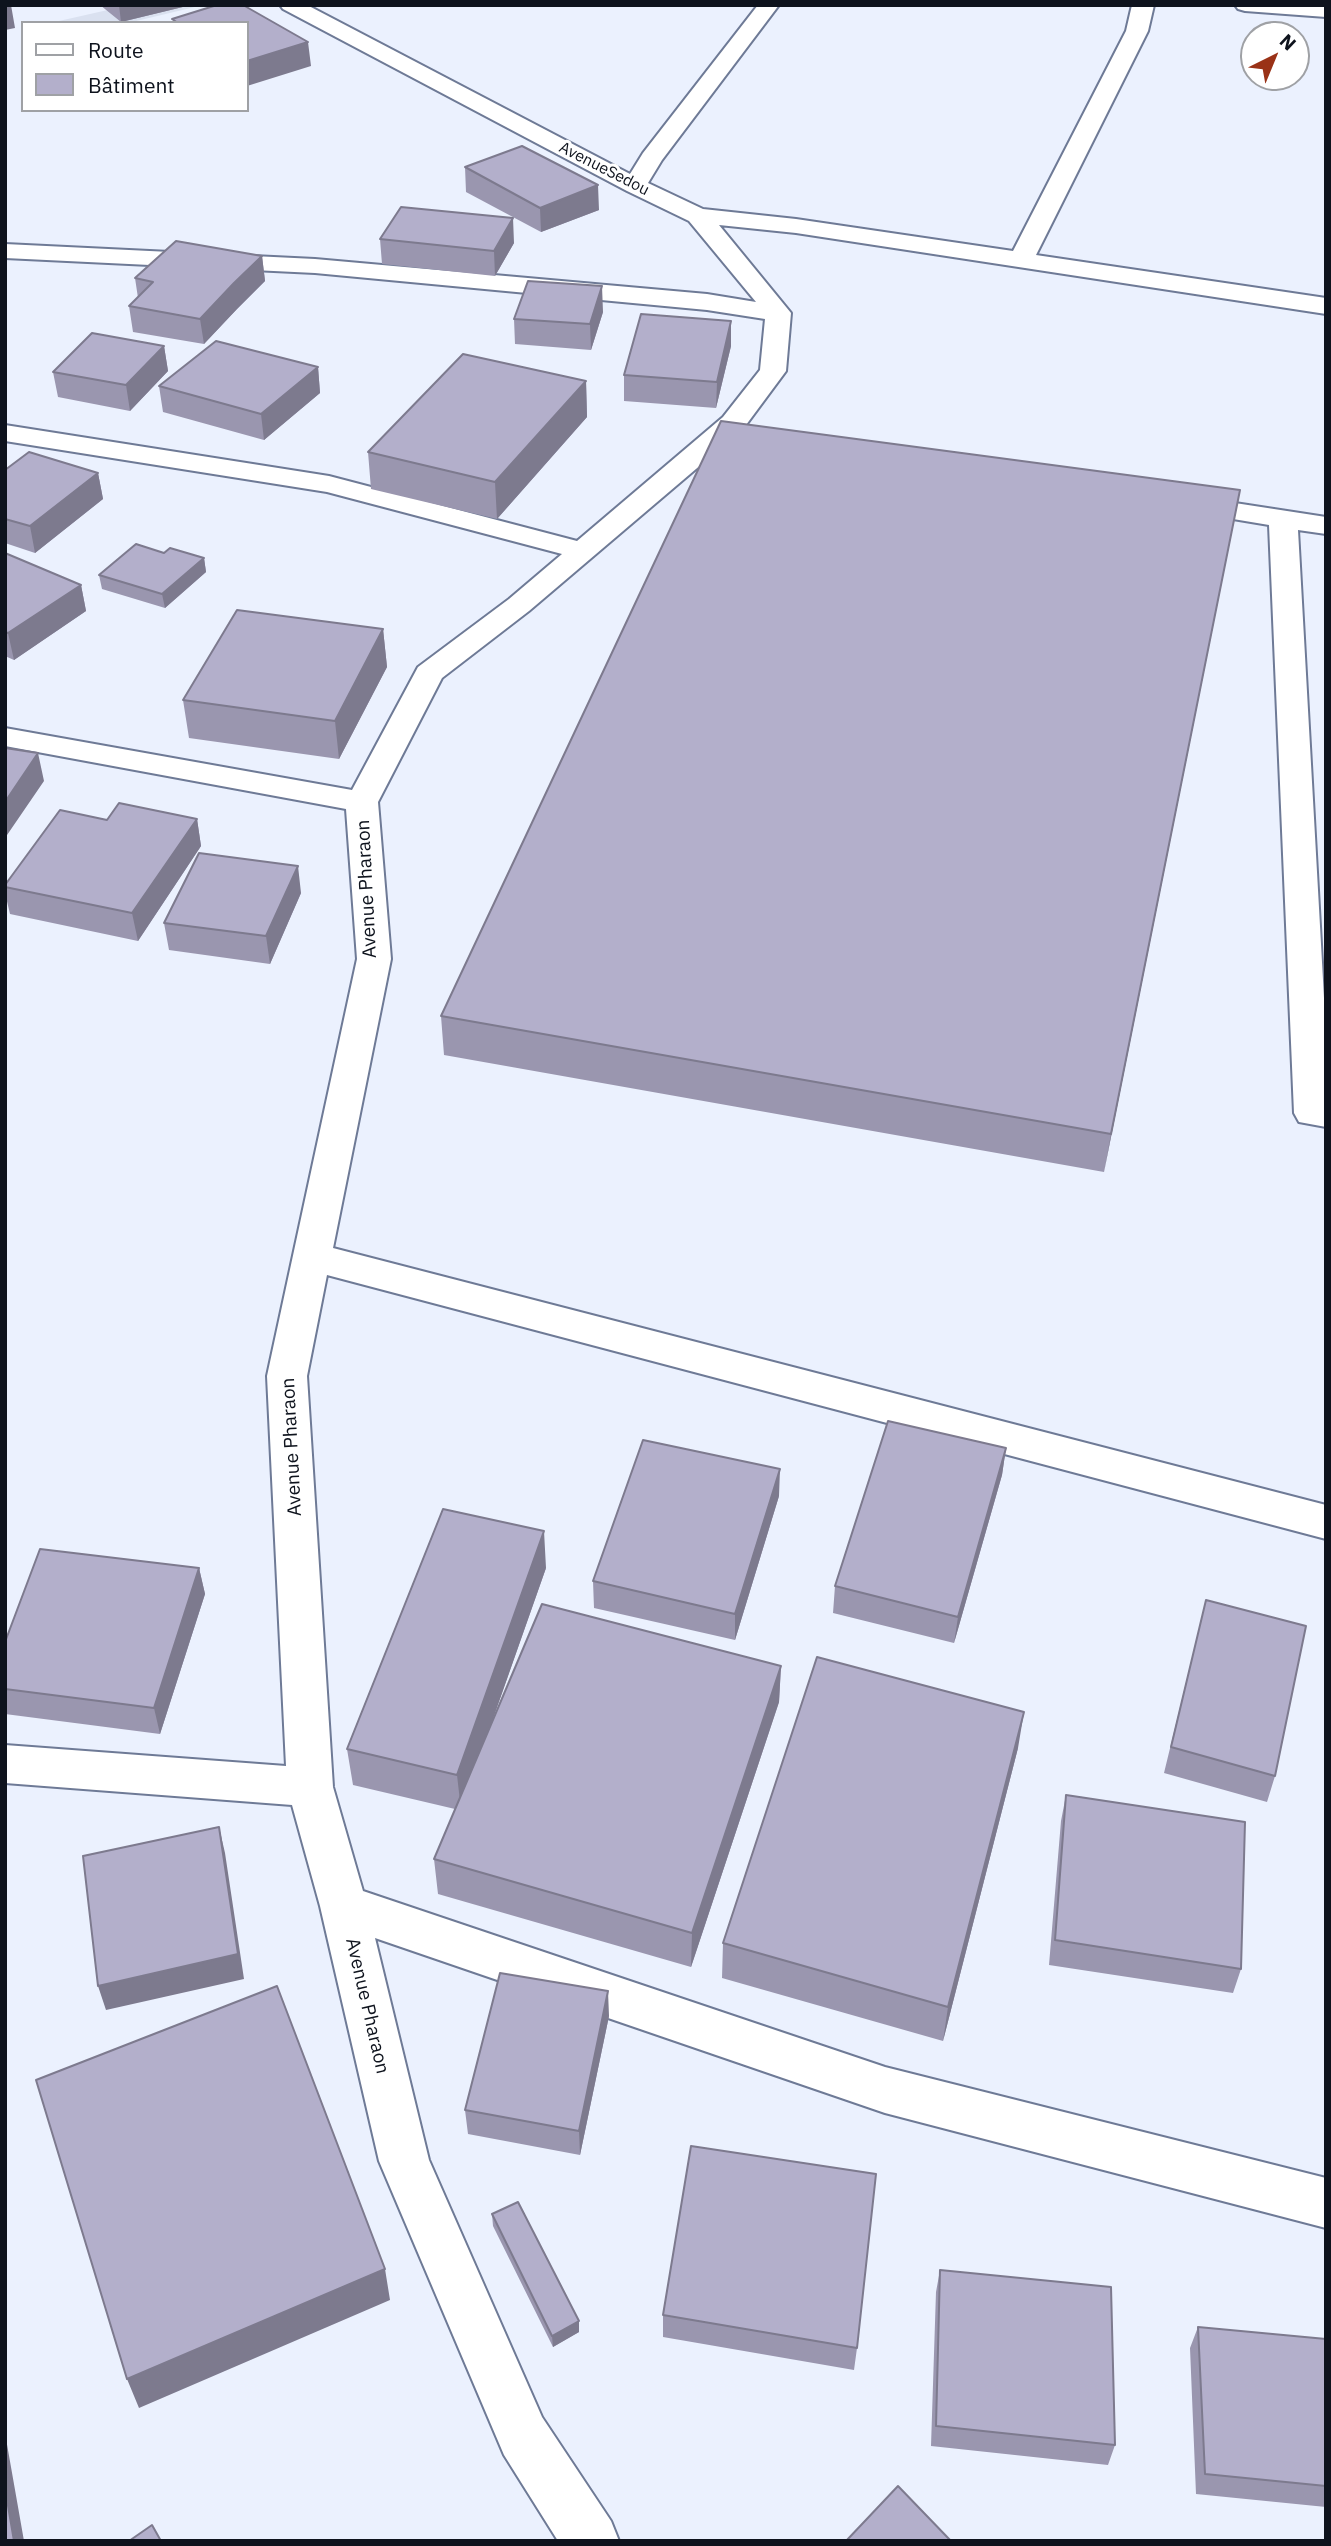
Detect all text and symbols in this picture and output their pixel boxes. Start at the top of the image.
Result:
legend [21,21,248,112]
north arrow [1240,21,1310,91]
text: N [1275,29,1301,56]
text: Route [88,36,144,64]
text: Bâtiment [88,71,175,99]
street label: AvenueSedou [556,138,652,200]
street label: Avenue Pharaon [352,819,382,959]
street label: Avenue Pharaon [277,1377,307,1517]
street label: Avenue Pharaon [340,1936,394,2076]

